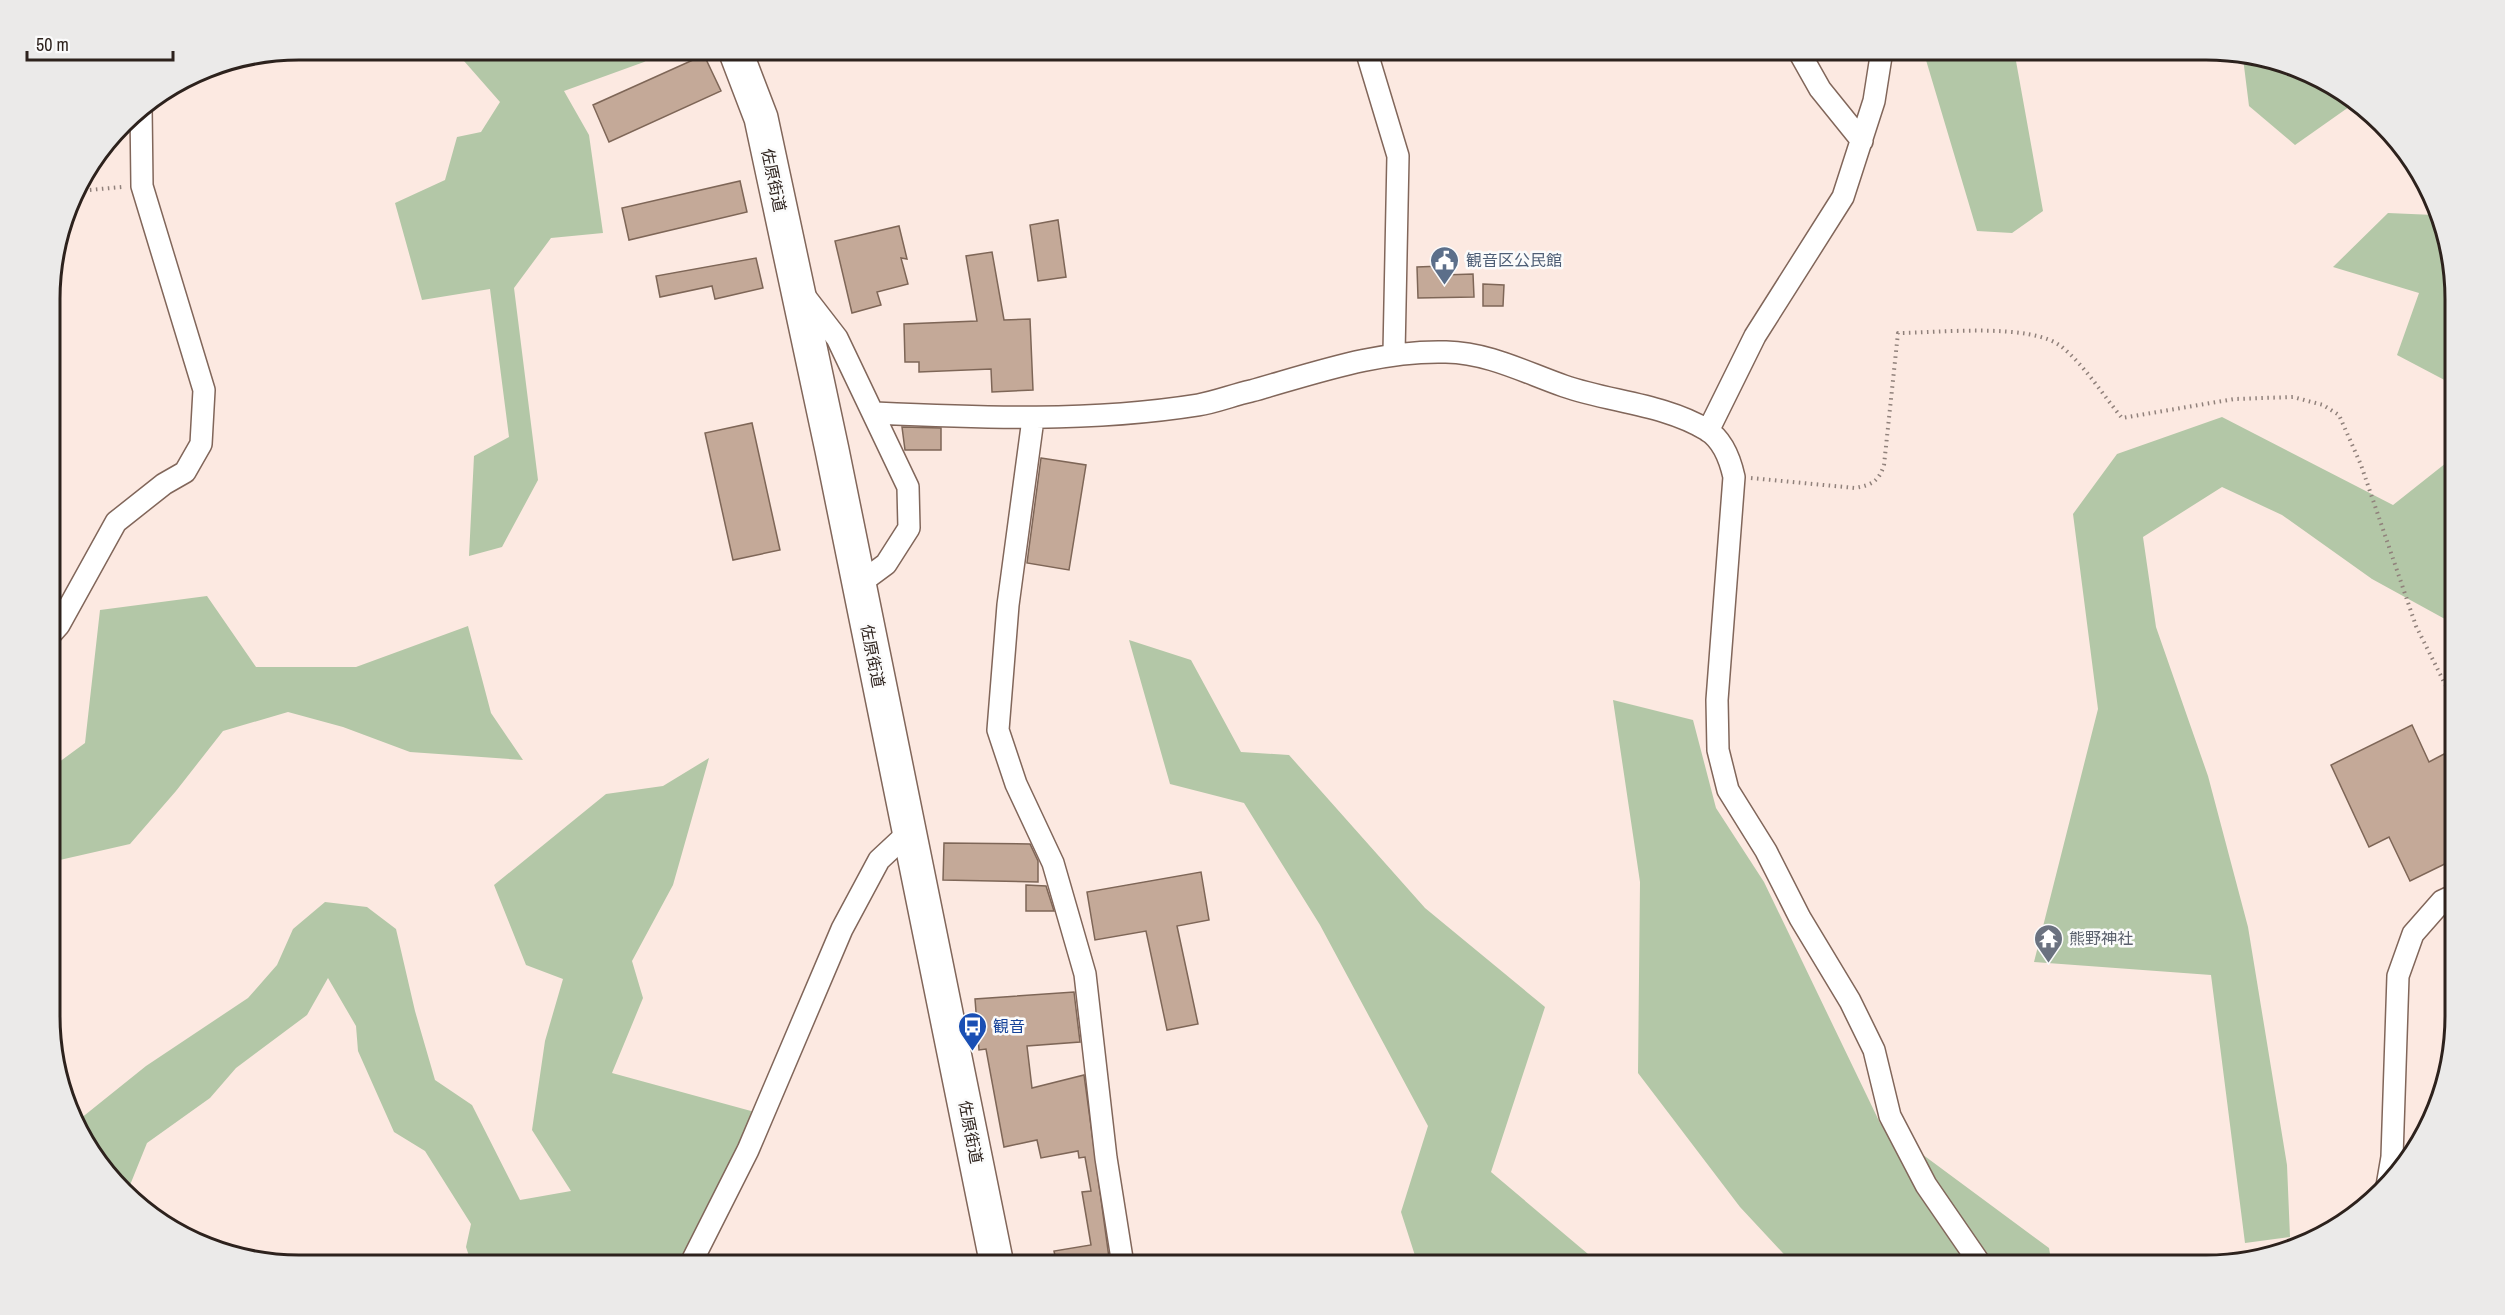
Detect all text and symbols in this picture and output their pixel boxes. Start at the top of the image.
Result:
scale bar [27,24,172,62]
text: 50 m [36,32,69,57]
street label: 佐原街道 [757,146,791,214]
public building icon: 観音区公民館 [1429,244,1461,286]
place label: 観音区公民館 [1466,249,1562,271]
street label: 佐原街道 [856,622,890,690]
temple icon: 熊野神社 [2032,922,2064,964]
place label: 熊野神社 [2069,927,2133,949]
bus stop icon: 観音 [956,1010,988,1052]
place label: 観音 [993,1015,1025,1037]
street label: 佐原街道 [954,1098,988,1166]

